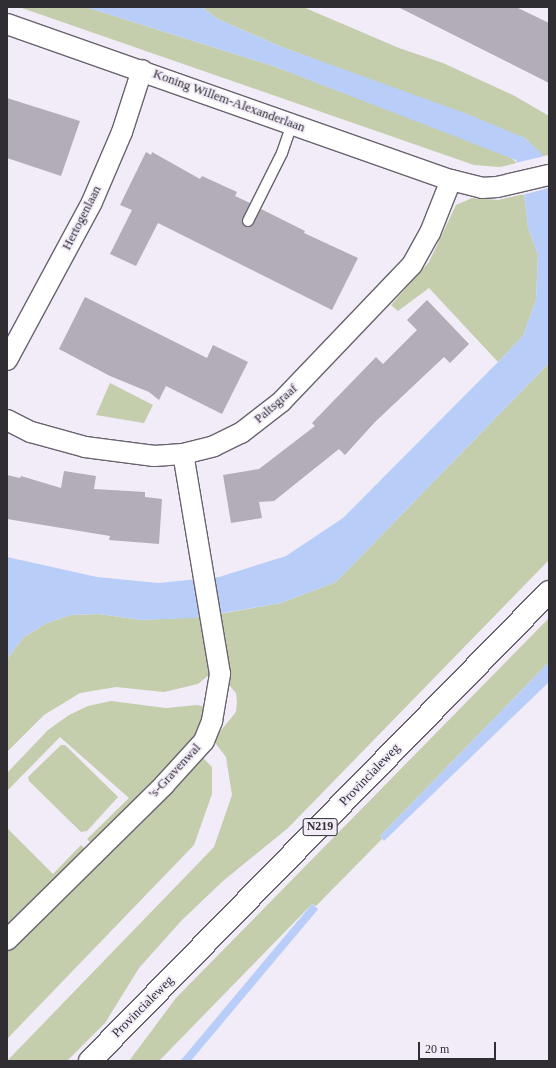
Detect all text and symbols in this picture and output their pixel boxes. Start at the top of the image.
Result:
street label: Koning Willem-Alexanderlaan [151,66,307,136]
street label: Hertogenlaan [59,183,105,253]
street label: Paltsgraaf [251,381,301,427]
street label: Provincialeweg [336,740,404,810]
street label: 's-Gravenwal [146,741,204,801]
road number: N219 [302,817,338,837]
street label: Provincialeweg [109,973,177,1041]
scale bar [420,1034,498,1060]
text: 20 m [425,1042,449,1056]

